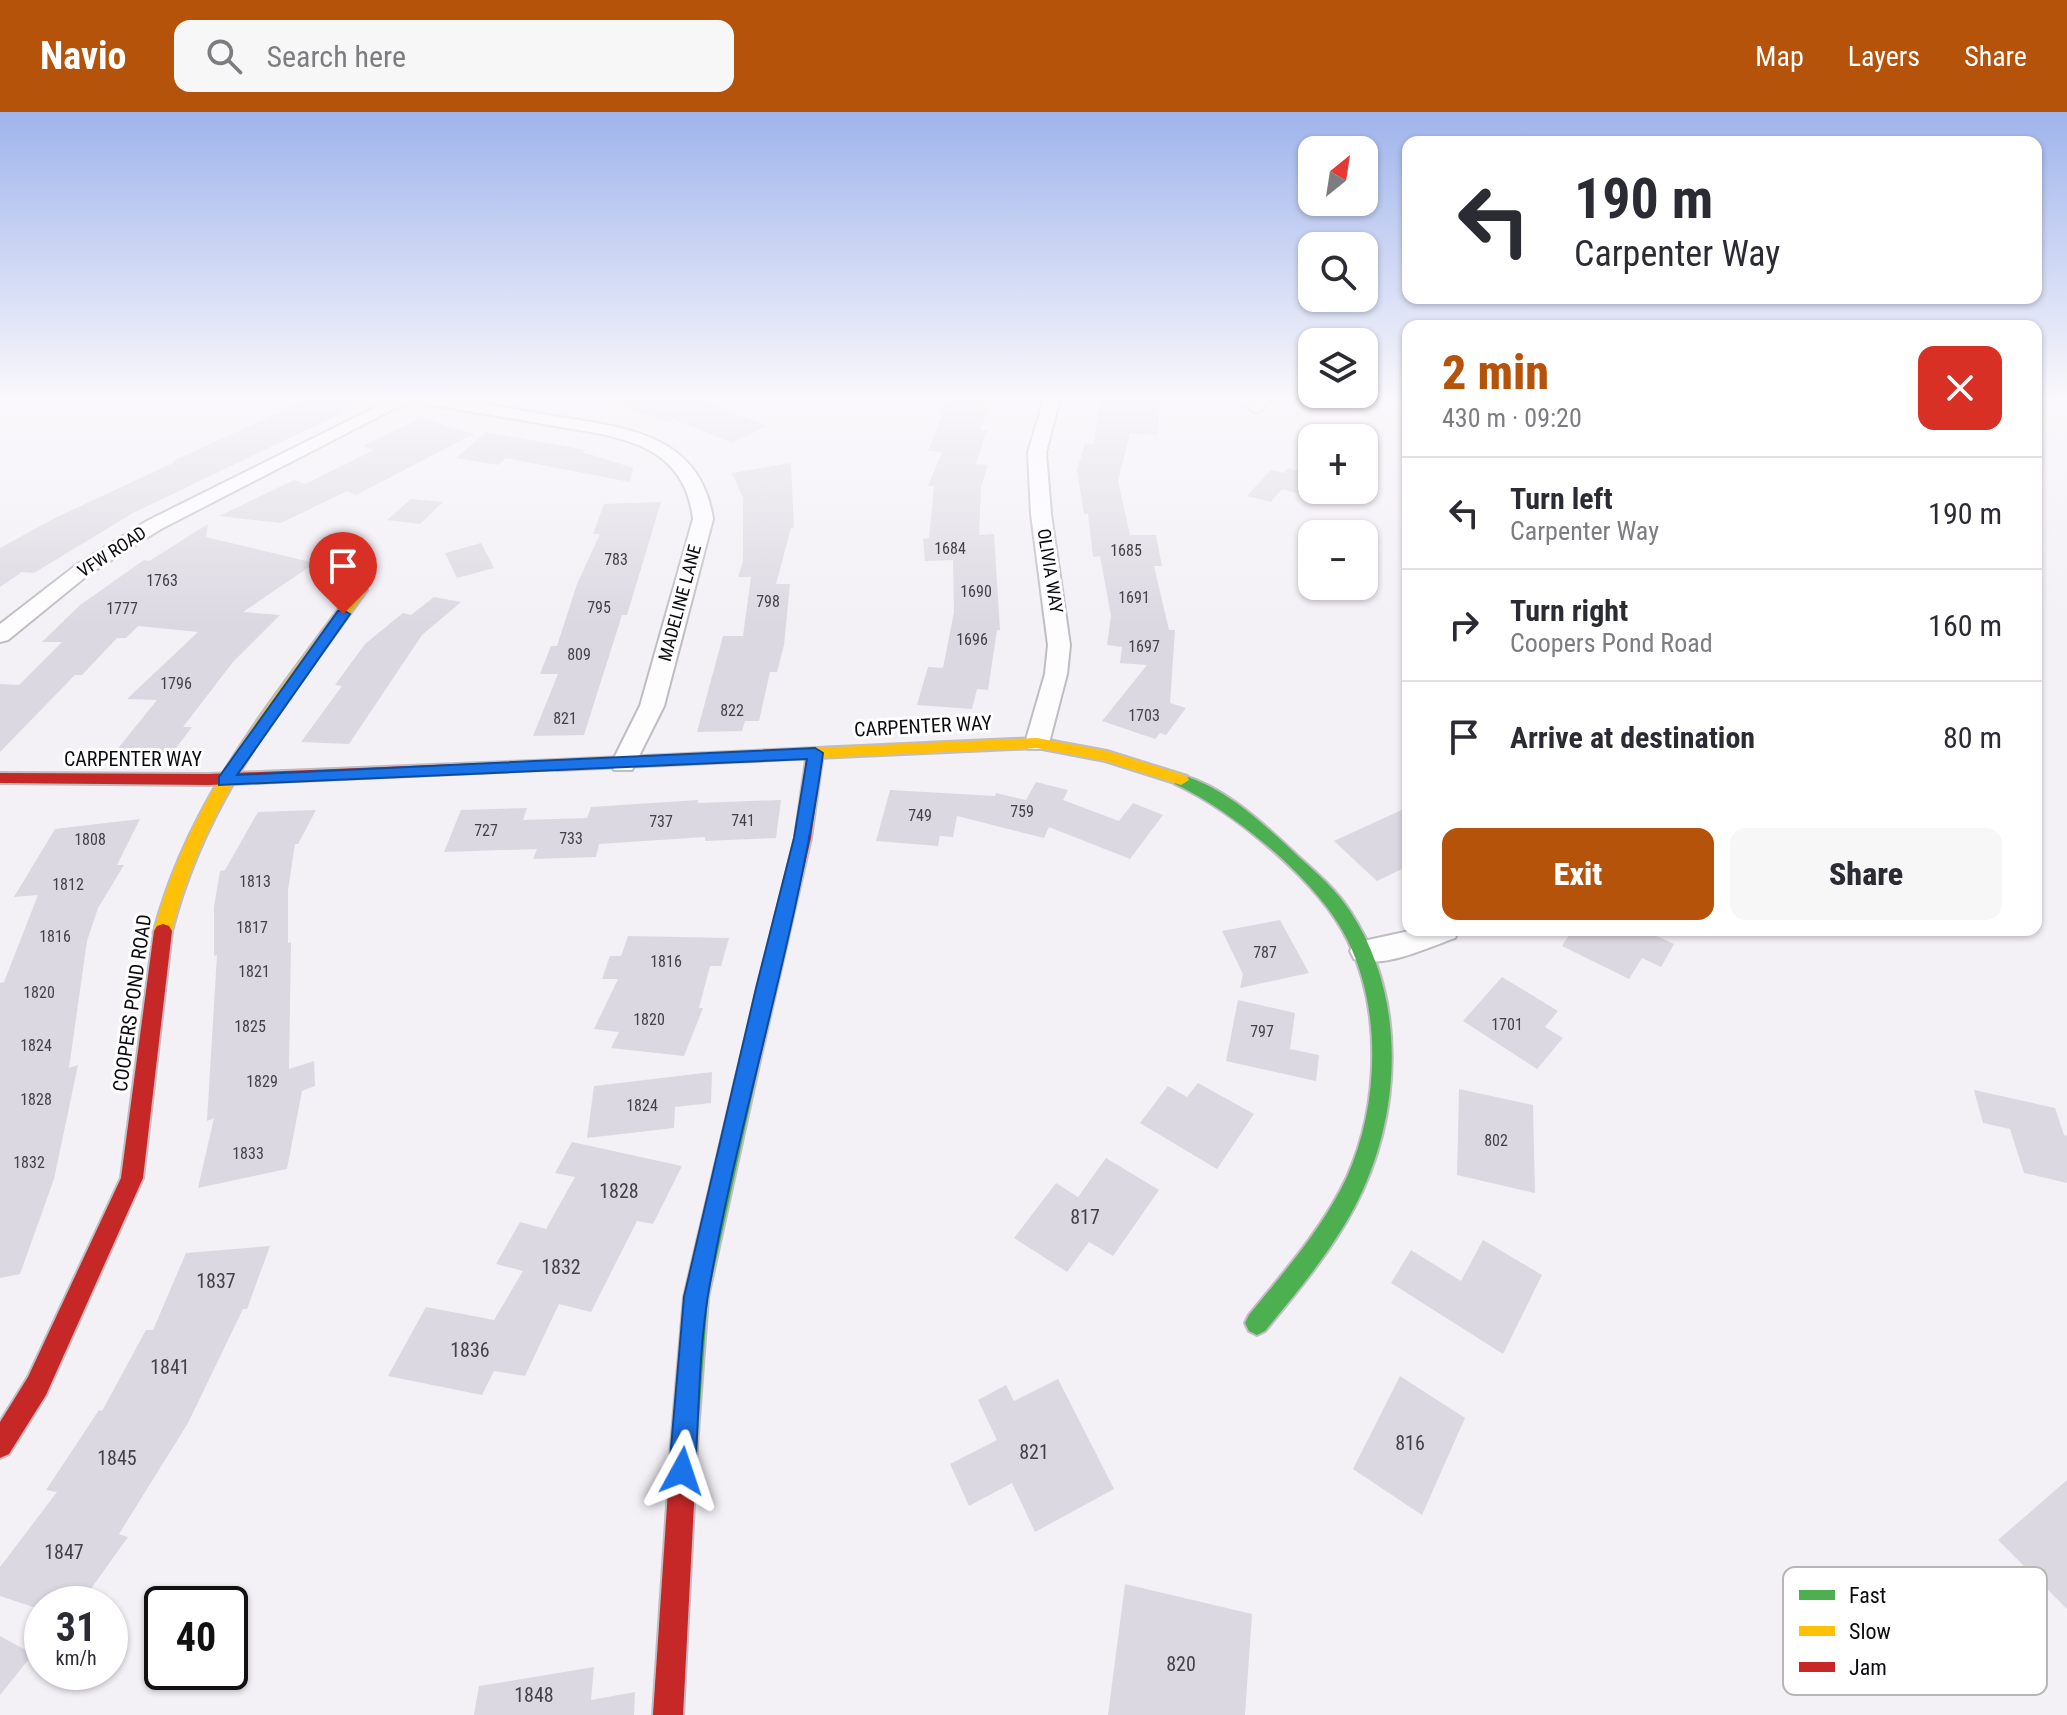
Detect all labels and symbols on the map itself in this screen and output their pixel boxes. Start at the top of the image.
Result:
north arrow [1298,136,1378,216]
street label: VFW ROAD [74,522,150,581]
street label: OLIVIA WAY [1033,527,1068,615]
pin [309,532,377,614]
house number: 1684 [934,539,966,558]
house number: 1685 [1110,541,1142,560]
street label: MADELINE LANE [654,542,705,663]
house number: 783 [604,550,628,569]
house number: 1763 [146,571,178,590]
house number: 1690 [960,582,992,601]
house number: 1691 [1118,588,1150,607]
house number: 798 [756,592,780,611]
house number: 795 [587,598,611,617]
house number: 1777 [106,599,138,618]
house number: 1696 [956,630,988,649]
house number: 1697 [1128,637,1160,656]
house number: 809 [567,645,591,664]
house number: 1796 [160,674,192,693]
house number: 822 [720,701,744,720]
house number: 1703 [1128,706,1160,725]
house number: 821 [553,709,577,728]
street label: CARPENTER WAY [853,710,993,742]
street label: CARPENTER WAY [64,747,203,771]
house number: 759 [1010,802,1034,821]
house number: 749 [908,806,932,825]
house number: 741 [731,811,755,830]
house number: 737 [649,812,673,831]
house number: 727 [474,821,498,840]
house number: 733 [559,829,583,848]
house number: 1808 [74,830,106,849]
house number: 1813 [239,872,271,891]
house number: 1812 [52,875,84,894]
street label: COOPERS POND ROAD [108,913,156,1093]
house number: 1817 [236,918,268,937]
house number: 1816 [39,927,71,946]
house number: 787 [1253,943,1277,962]
house number: 1816 [650,952,682,971]
house number: 1821 [238,962,270,981]
house number: 1820 [23,983,55,1002]
house number: 1820 [633,1010,665,1029]
house number: 1701 [1491,1015,1523,1034]
house number: 1825 [234,1017,266,1036]
house number: 797 [1250,1022,1274,1041]
house number: 1824 [20,1036,52,1055]
house number: 1829 [246,1072,278,1091]
house number: 1828 [20,1090,52,1109]
house number: 1824 [626,1096,658,1115]
house number: 802 [1484,1131,1508,1150]
house number: 1833 [232,1144,264,1163]
house number: 1832 [13,1153,45,1172]
house number: 1828 [599,1179,639,1203]
house number: 817 [1070,1205,1100,1229]
house number: 1832 [541,1255,581,1279]
house number: 1837 [196,1269,236,1293]
house number: 1836 [450,1338,490,1362]
house number: 1841 [150,1355,190,1379]
position arrow [640,1429,724,1513]
house number: 816 [1395,1431,1425,1455]
house number: 821 [1019,1440,1049,1464]
house number: 1845 [97,1446,137,1470]
house number: 1847 [44,1540,84,1564]
legend [1783,1567,2047,1695]
text: Fast [1849,1583,1886,1608]
speed limit sign: 40 [144,1586,248,1690]
text: Slow [1849,1619,1891,1644]
house number: 820 [1166,1652,1196,1676]
text: Jam [1849,1655,1887,1680]
house number: 1848 [514,1683,554,1707]

